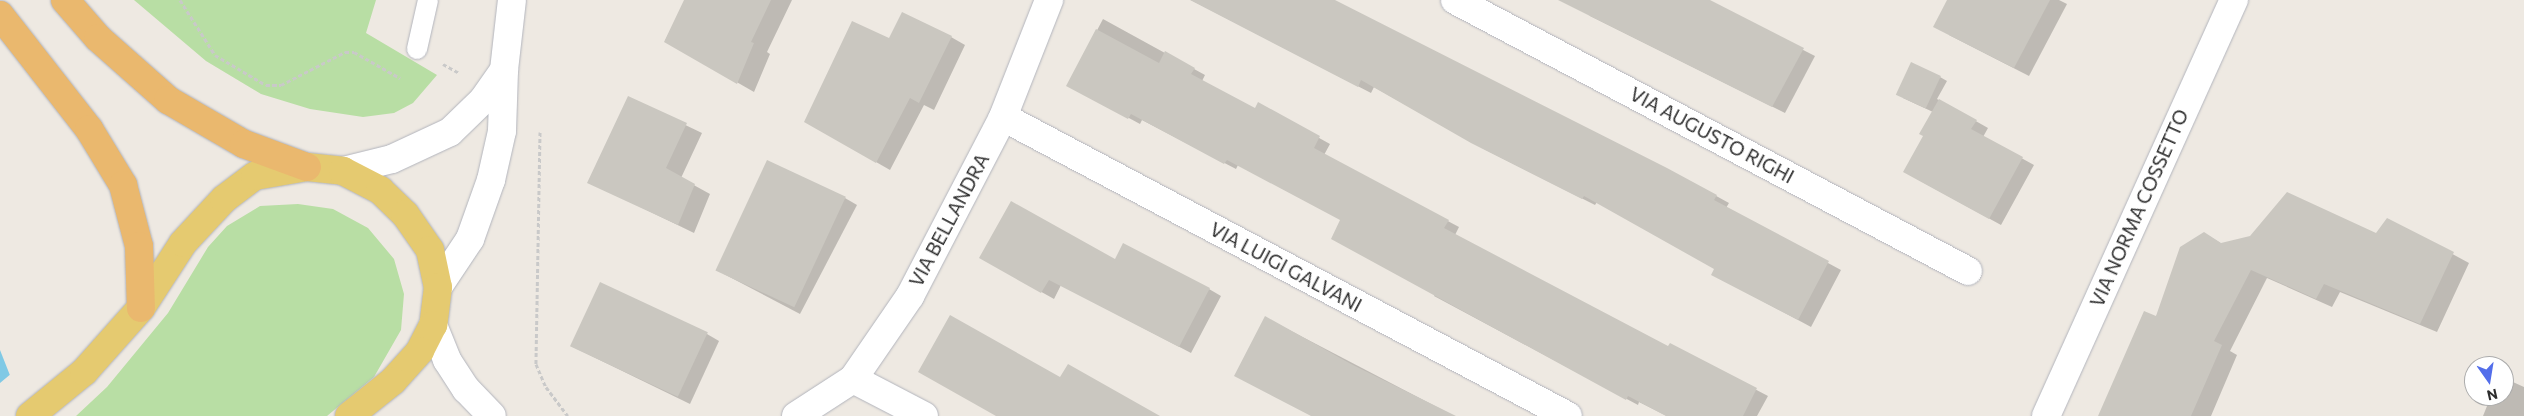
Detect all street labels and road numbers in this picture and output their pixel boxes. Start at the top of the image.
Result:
street label: VIA AUGUSTO RIGHI [1626,82,1798,188]
street label: VIA NORMA COSSETTO [2085,106,2193,310]
street label: VIA BELLANDRA [904,149,994,291]
street label: VIA LUIGI GALVANI [1206,217,1366,317]

